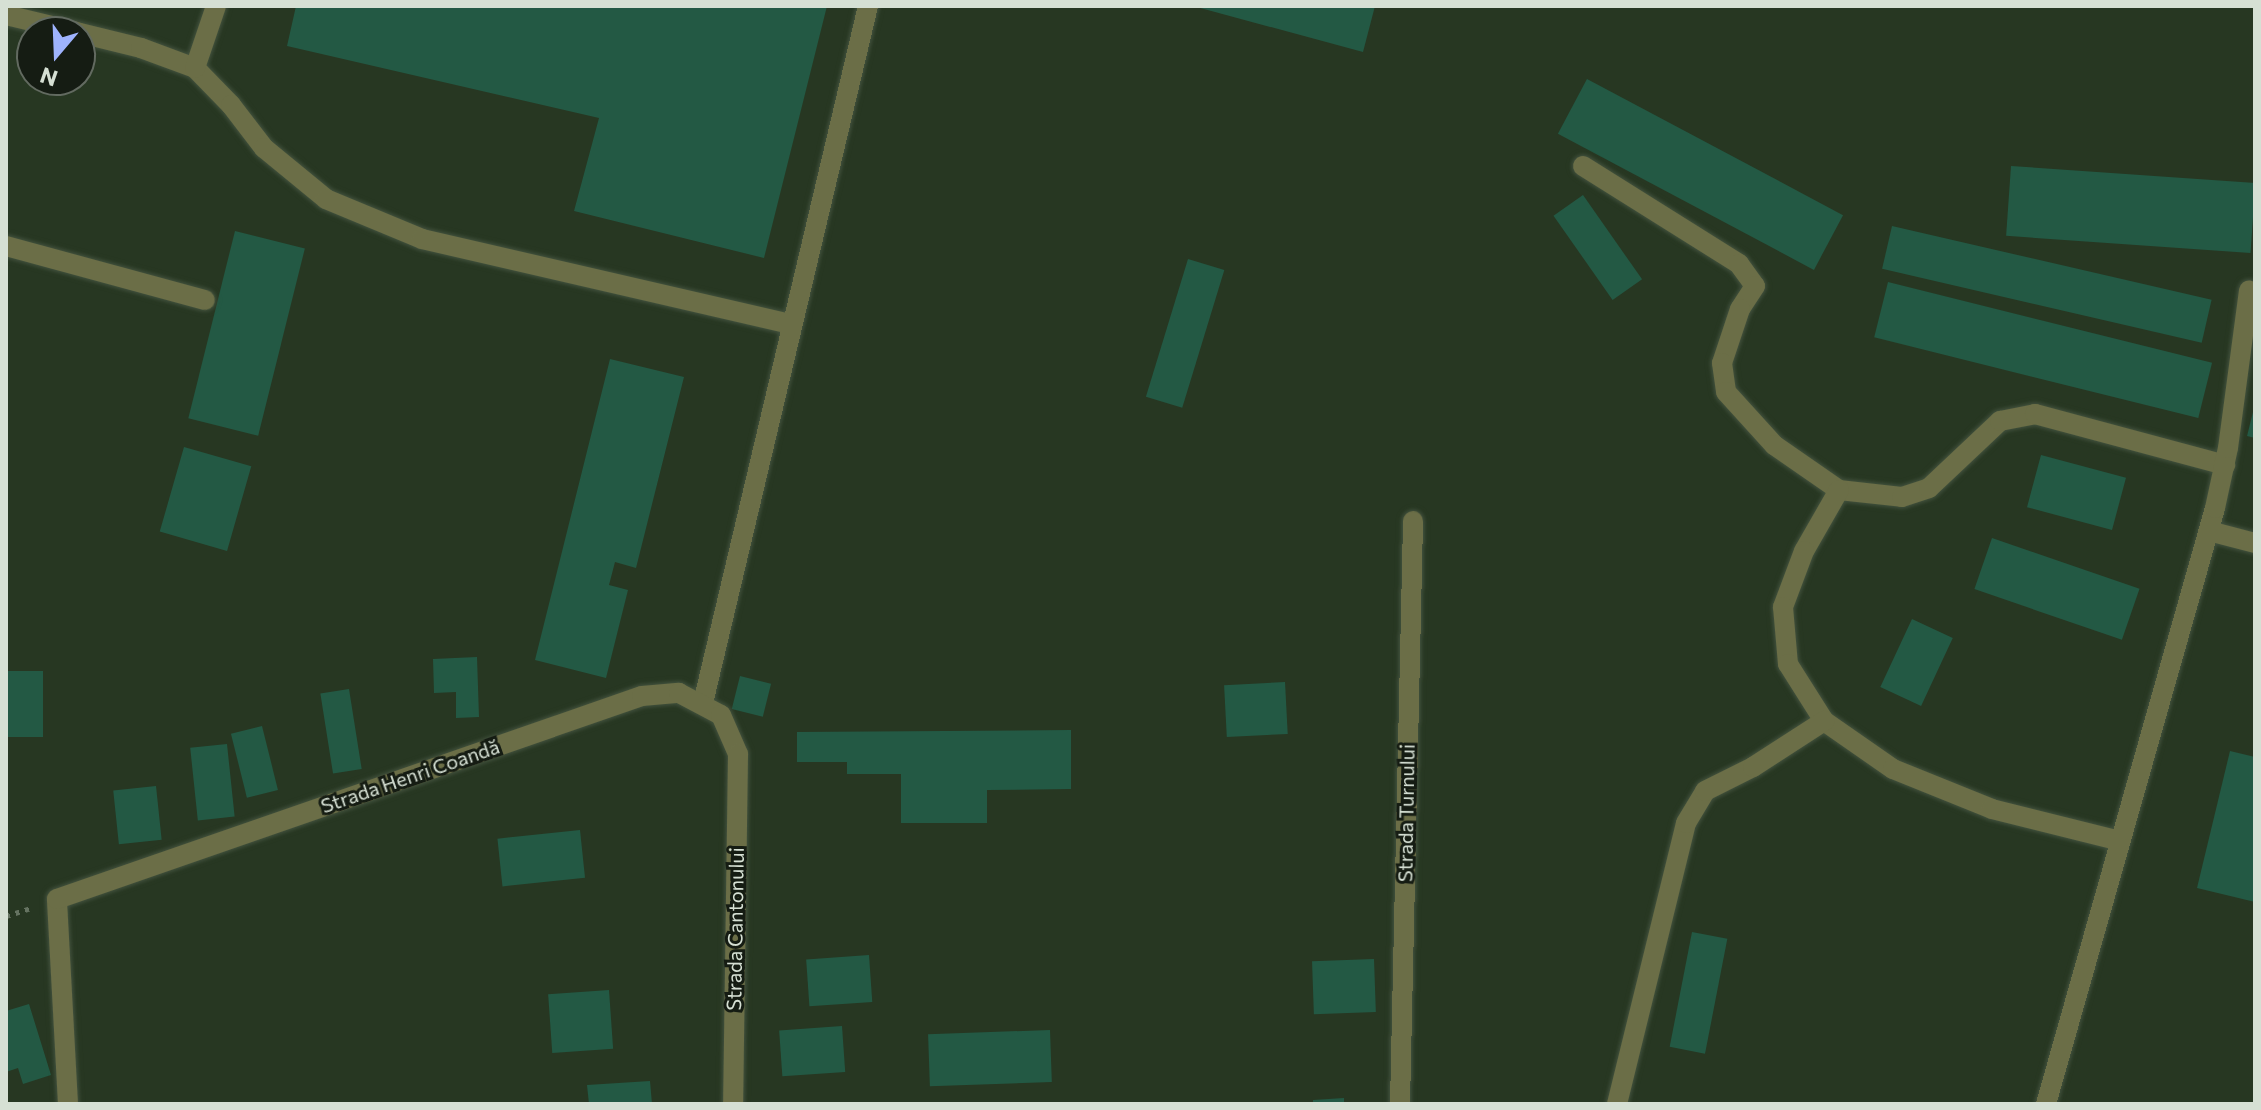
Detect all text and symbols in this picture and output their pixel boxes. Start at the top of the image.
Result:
north arrow [16,16,96,96]
text: N [36,62,61,93]
street label: Strada Henri Coandă [318,734,502,818]
street label: Strada Turnului [1393,744,1419,882]
street label: Strada Cantonului [722,847,748,1011]

